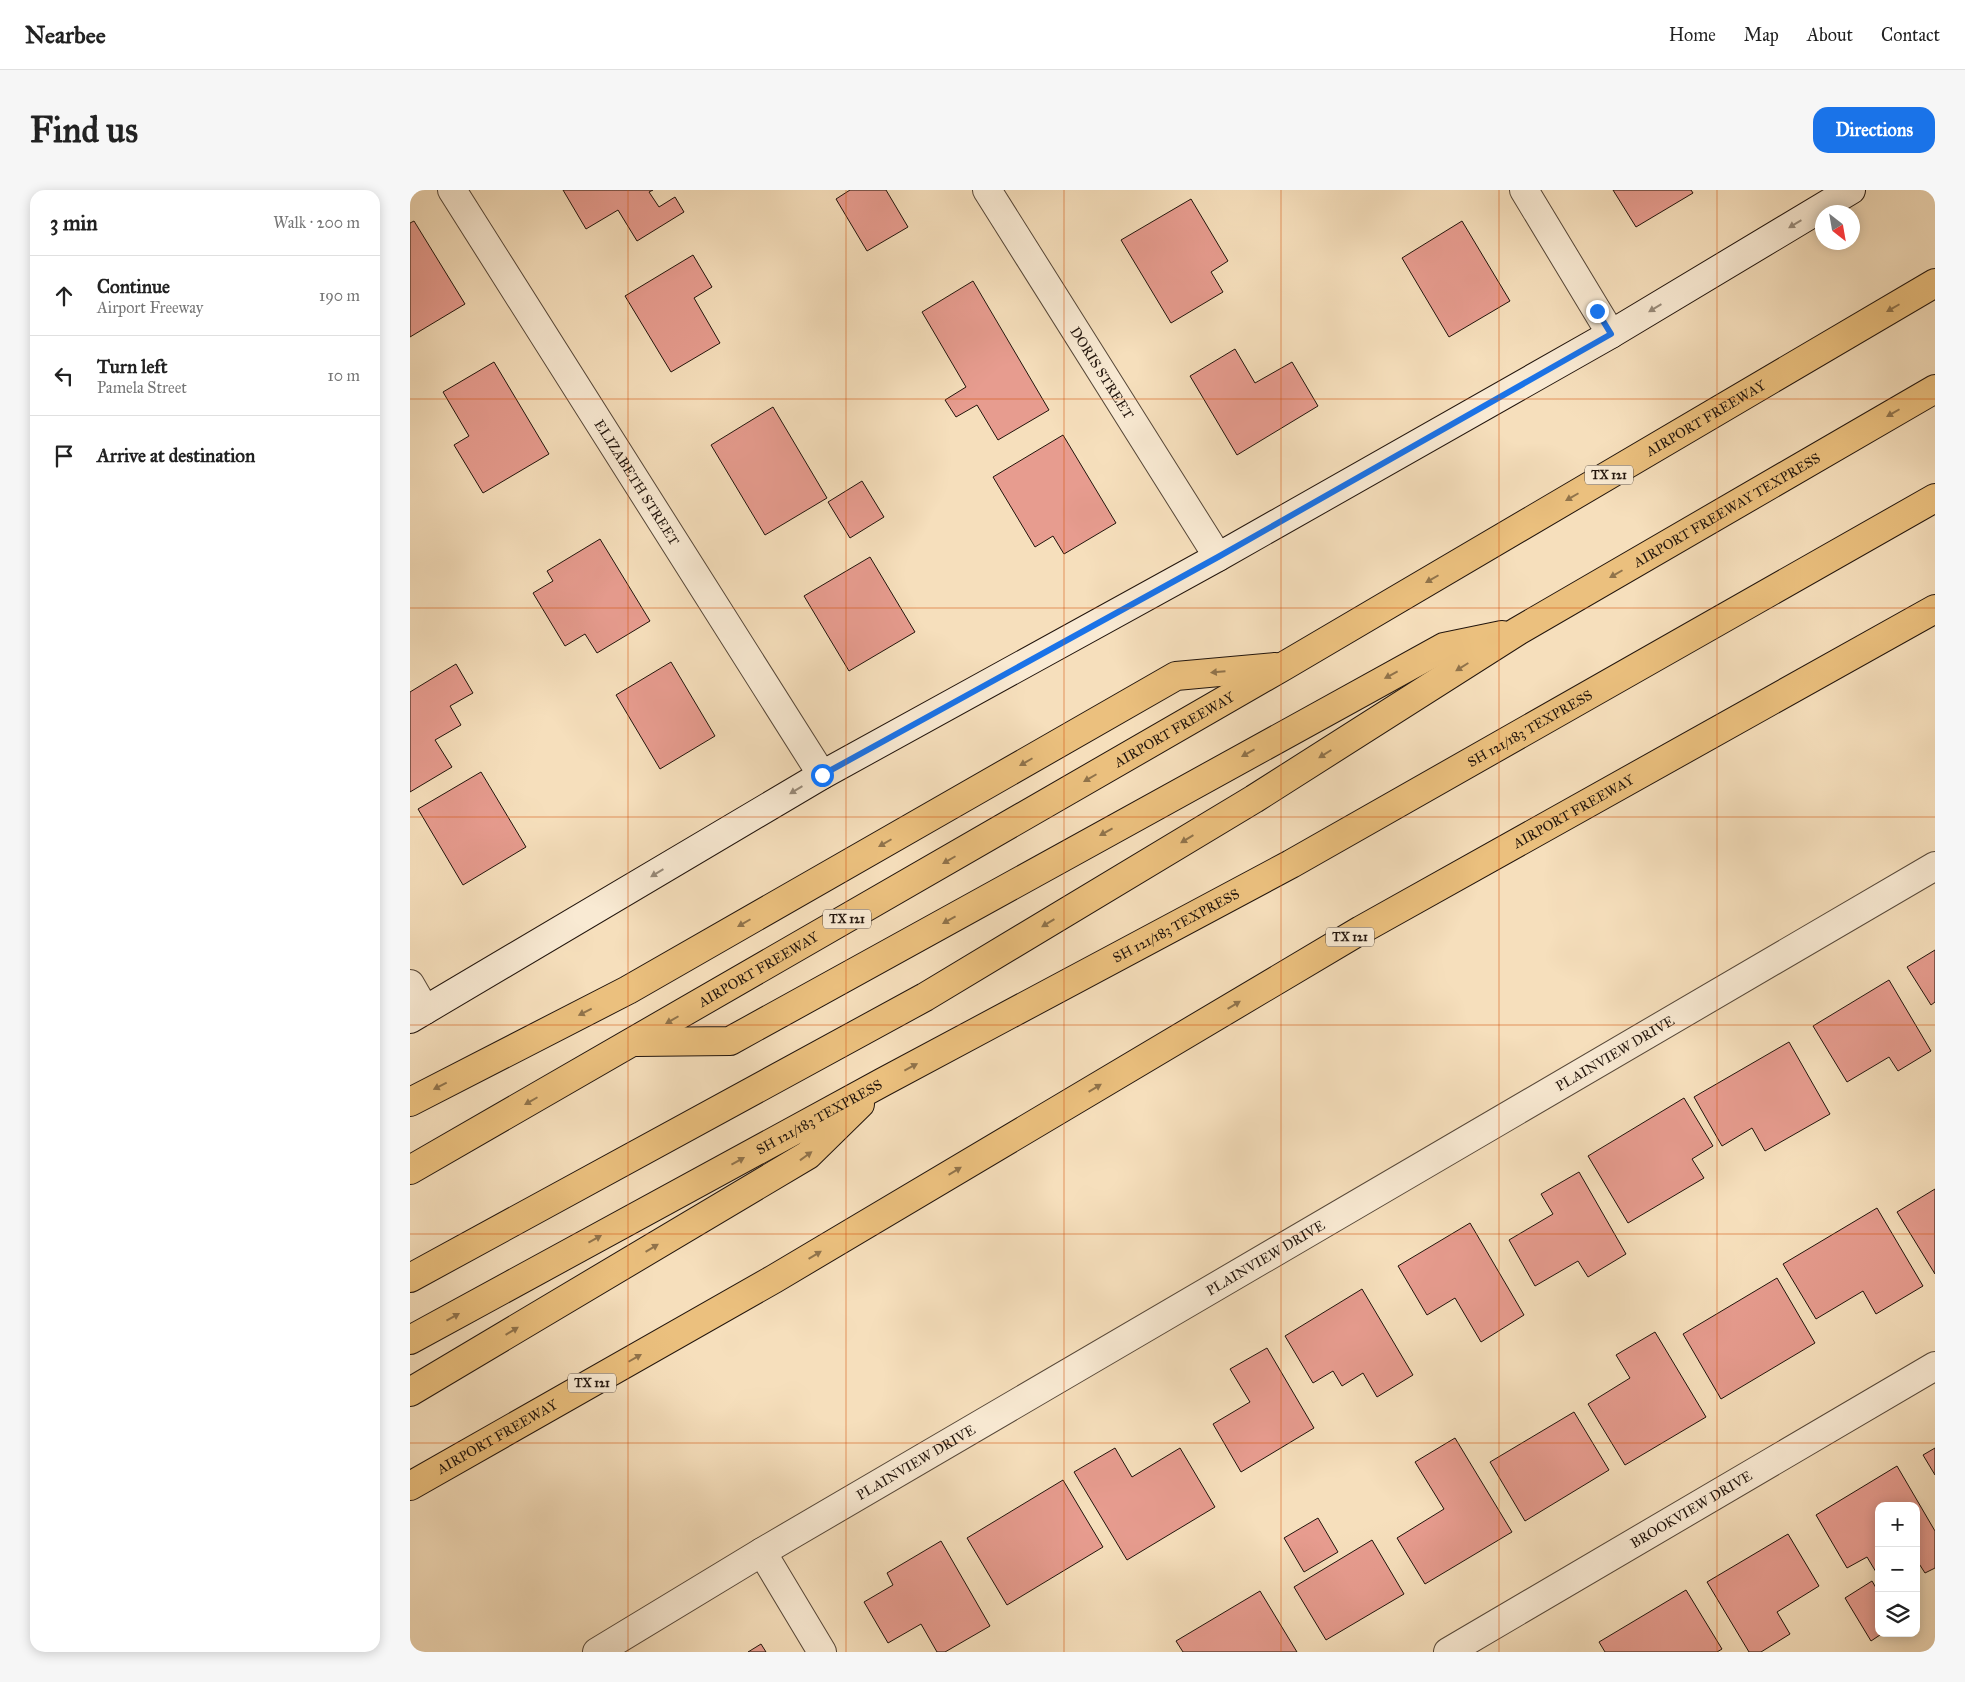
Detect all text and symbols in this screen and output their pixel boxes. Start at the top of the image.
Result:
text: Nearbee [25,20,106,50]
text: Home [1669,24,1716,46]
text: Map [1744,24,1779,46]
text: About [1807,24,1853,46]
text: Contact [1881,24,1940,46]
button: Directions [1813,107,1935,153]
text: Find us [30,109,138,152]
north arrow [1815,205,1860,250]
text: 3 min [50,210,98,236]
text: Walk · 200 m [273,213,360,232]
one-way arrow [1788,220,1801,229]
text: Continue [97,275,170,298]
icon: ahead [50,282,78,310]
text: 190 m [319,286,360,305]
text: Airport Freeway [97,298,203,317]
route end [1586,300,1609,323]
one-way arrow [1649,303,1662,312]
one-way arrow [1886,303,1900,312]
street label: DORIS STREET [1067,324,1138,422]
text: Turn left [97,355,167,378]
icon: left [50,362,78,390]
text: 10 m [328,366,360,385]
street label: AIRPORT FREEWAY [1642,376,1769,460]
text: Pamela Street [97,378,187,397]
one-way arrow [1885,409,1900,417]
street label: ELIZABETH STREET [591,416,683,549]
icon: arrive [50,442,78,470]
text: Arrive at destination [97,444,255,467]
street label: AIRPORT FREEWAY TEXPRESS [1629,449,1823,571]
road number: TX 121 [1585,466,1633,484]
one-way arrow [1565,492,1579,501]
one-way arrow [1610,570,1623,579]
one-way arrow [1425,575,1438,584]
one-way arrow [1456,662,1469,671]
one-way arrow [1210,669,1226,677]
one-way arrow [1383,671,1398,679]
street label: SH 121/183 TEXPRESS [1464,686,1595,771]
street label: AIRPORT FREEWAY [1110,688,1238,771]
one-way arrow [1242,749,1255,758]
one-way arrow [1318,749,1332,758]
one-way arrow [1018,758,1033,766]
route start [811,764,834,787]
street label: AIRPORT FREEWAY [1509,770,1638,852]
one-way arrow [1084,774,1097,783]
one-way arrow [790,786,803,795]
one-way arrow [1100,828,1113,837]
one-way arrow [1180,835,1193,844]
one-way arrow [878,838,891,847]
one-way arrow [943,855,956,864]
one-way arrow [650,868,663,877]
street label: SH 121/183 TEXPRESS [1110,885,1242,966]
road number: TX 121 [823,910,871,929]
one-way arrow [942,916,956,924]
one-way arrow [737,919,750,928]
one-way arrow [1041,919,1054,928]
street label: AIRPORT FREEWAY [694,927,822,1011]
road number: TX 121 [1326,928,1374,946]
one-way arrow [1228,1001,1241,1010]
one-way arrow [578,1008,592,1016]
street label: PLAINVIEW DRIVE [1553,1012,1677,1095]
one-way arrow [666,1015,679,1024]
one-way arrow [904,1063,919,1071]
street label: SH 121/183 TEXPRESS [753,1076,885,1158]
one-way arrow [433,1082,448,1090]
one-way arrow [1088,1084,1101,1093]
one-way arrow [525,1096,538,1105]
one-way arrow [799,1151,813,1161]
one-way arrow [731,1157,745,1165]
one-way arrow [949,1167,962,1176]
street label: PLAINVIEW DRIVE [1203,1216,1328,1299]
one-way arrow [588,1235,603,1243]
one-way arrow [645,1244,658,1253]
one-way arrow [809,1250,822,1259]
one-way arrow [445,1313,460,1321]
one-way arrow [505,1327,520,1335]
one-way arrow [628,1354,642,1362]
road number: TX 121 [568,1374,616,1392]
street label: AIRPORT FREEWAY [433,1395,561,1478]
street label: PLAINVIEW DRIVE [853,1421,978,1503]
street label: BROOKVIEW DRIVE [1627,1467,1755,1552]
map controls [1875,1502,1920,1637]
button: + [1875,1502,1920,1547]
button: − [1875,1547,1920,1592]
button: layers [1875,1592,1920,1637]

